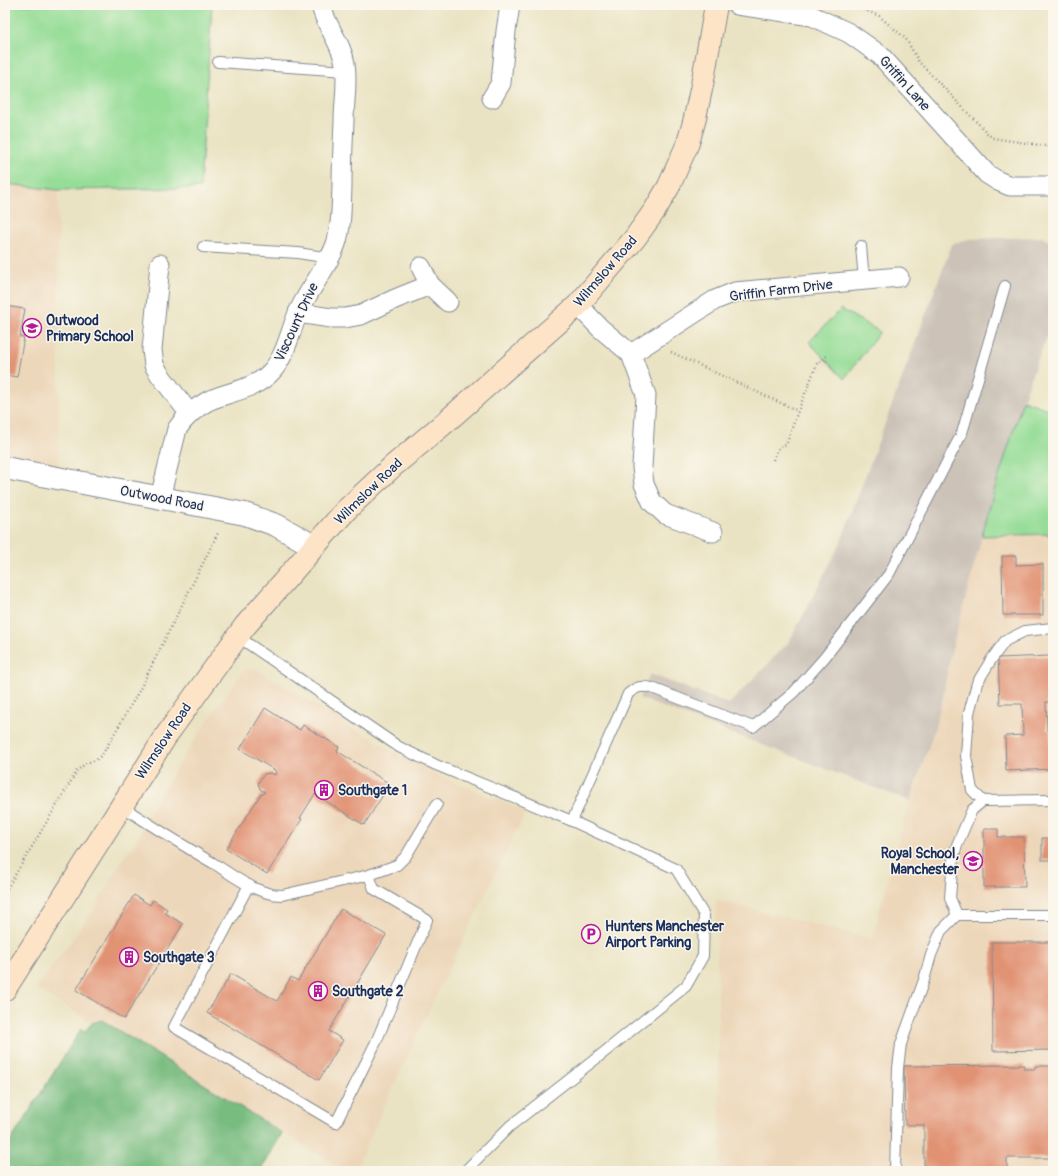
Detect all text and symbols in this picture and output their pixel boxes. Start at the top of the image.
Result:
street label: Griffin Lane [875,52,934,114]
street label: Wilmslow Road [570,232,641,310]
street label: Griffin Farm Drive [728,276,834,305]
street label: Viscount Drive [271,280,322,364]
place label: Outwood Primary School [46,312,134,345]
school or university icon: Outwood Primary School [21,317,43,339]
street label: Wilmslow Road [331,454,406,528]
street label: Outwood Road [119,482,205,515]
street label: Wilmslow Road [132,700,195,783]
building icon: Southgate 1 [313,779,335,801]
place label: Southgate 1 [338,782,407,799]
place label: Royal School, Manchester [881,845,960,878]
school or university icon: Royal School, Manchester [962,850,984,872]
place label: Hunters Manchester Airport Parking [605,918,725,951]
parking icon: Hunters Manchester Airport Parking [580,923,602,945]
building icon: Southgate 3 [118,946,140,968]
place label: Southgate 3 [143,949,215,966]
building icon: Southgate 2 [307,980,329,1002]
place label: Southgate 2 [332,983,404,1000]

